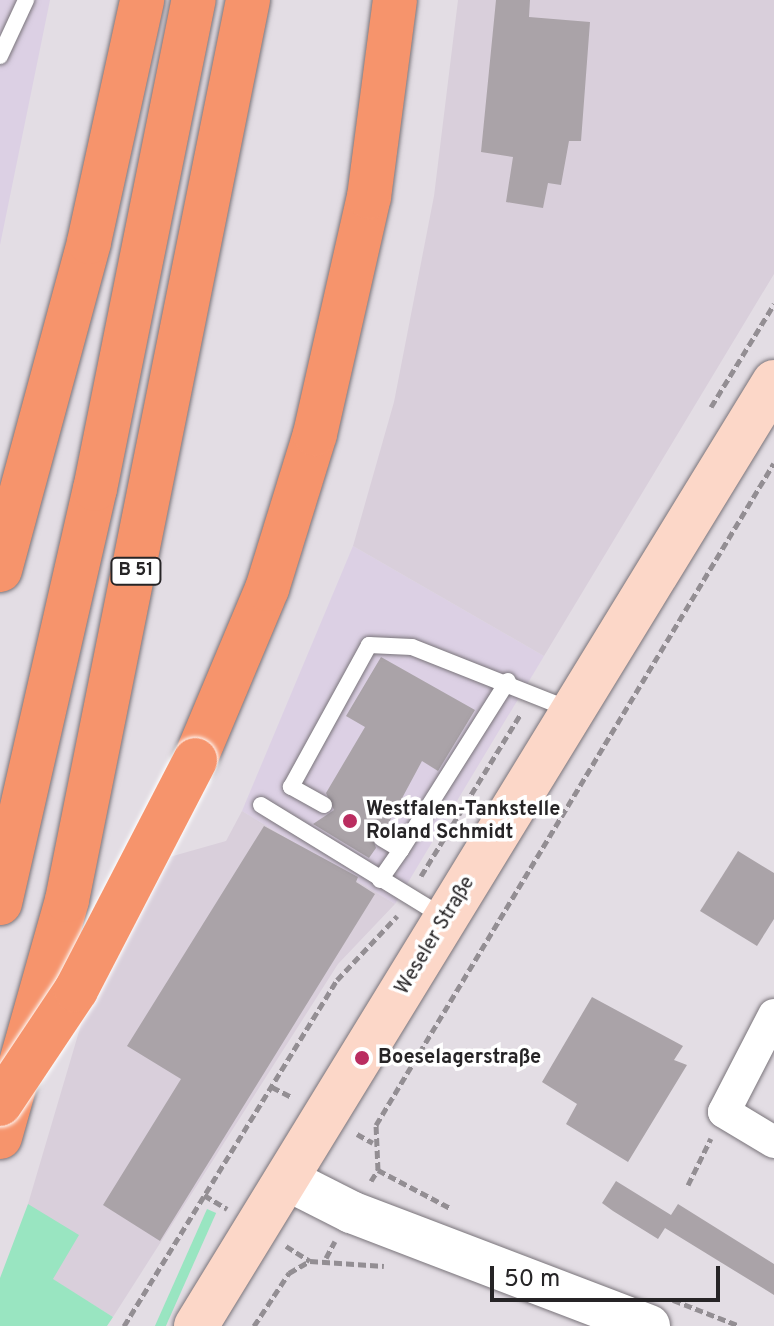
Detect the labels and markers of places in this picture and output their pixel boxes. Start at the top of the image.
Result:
place label: Westfalen-Tankstelle Roland Schmidt [366,798,560,845]
marker: Westfalen-Tankstelle Roland Schmidt [341,812,359,830]
place label: Boeselagerstraße [378,1046,541,1070]
marker: Boeselagerstraße [353,1049,371,1067]

